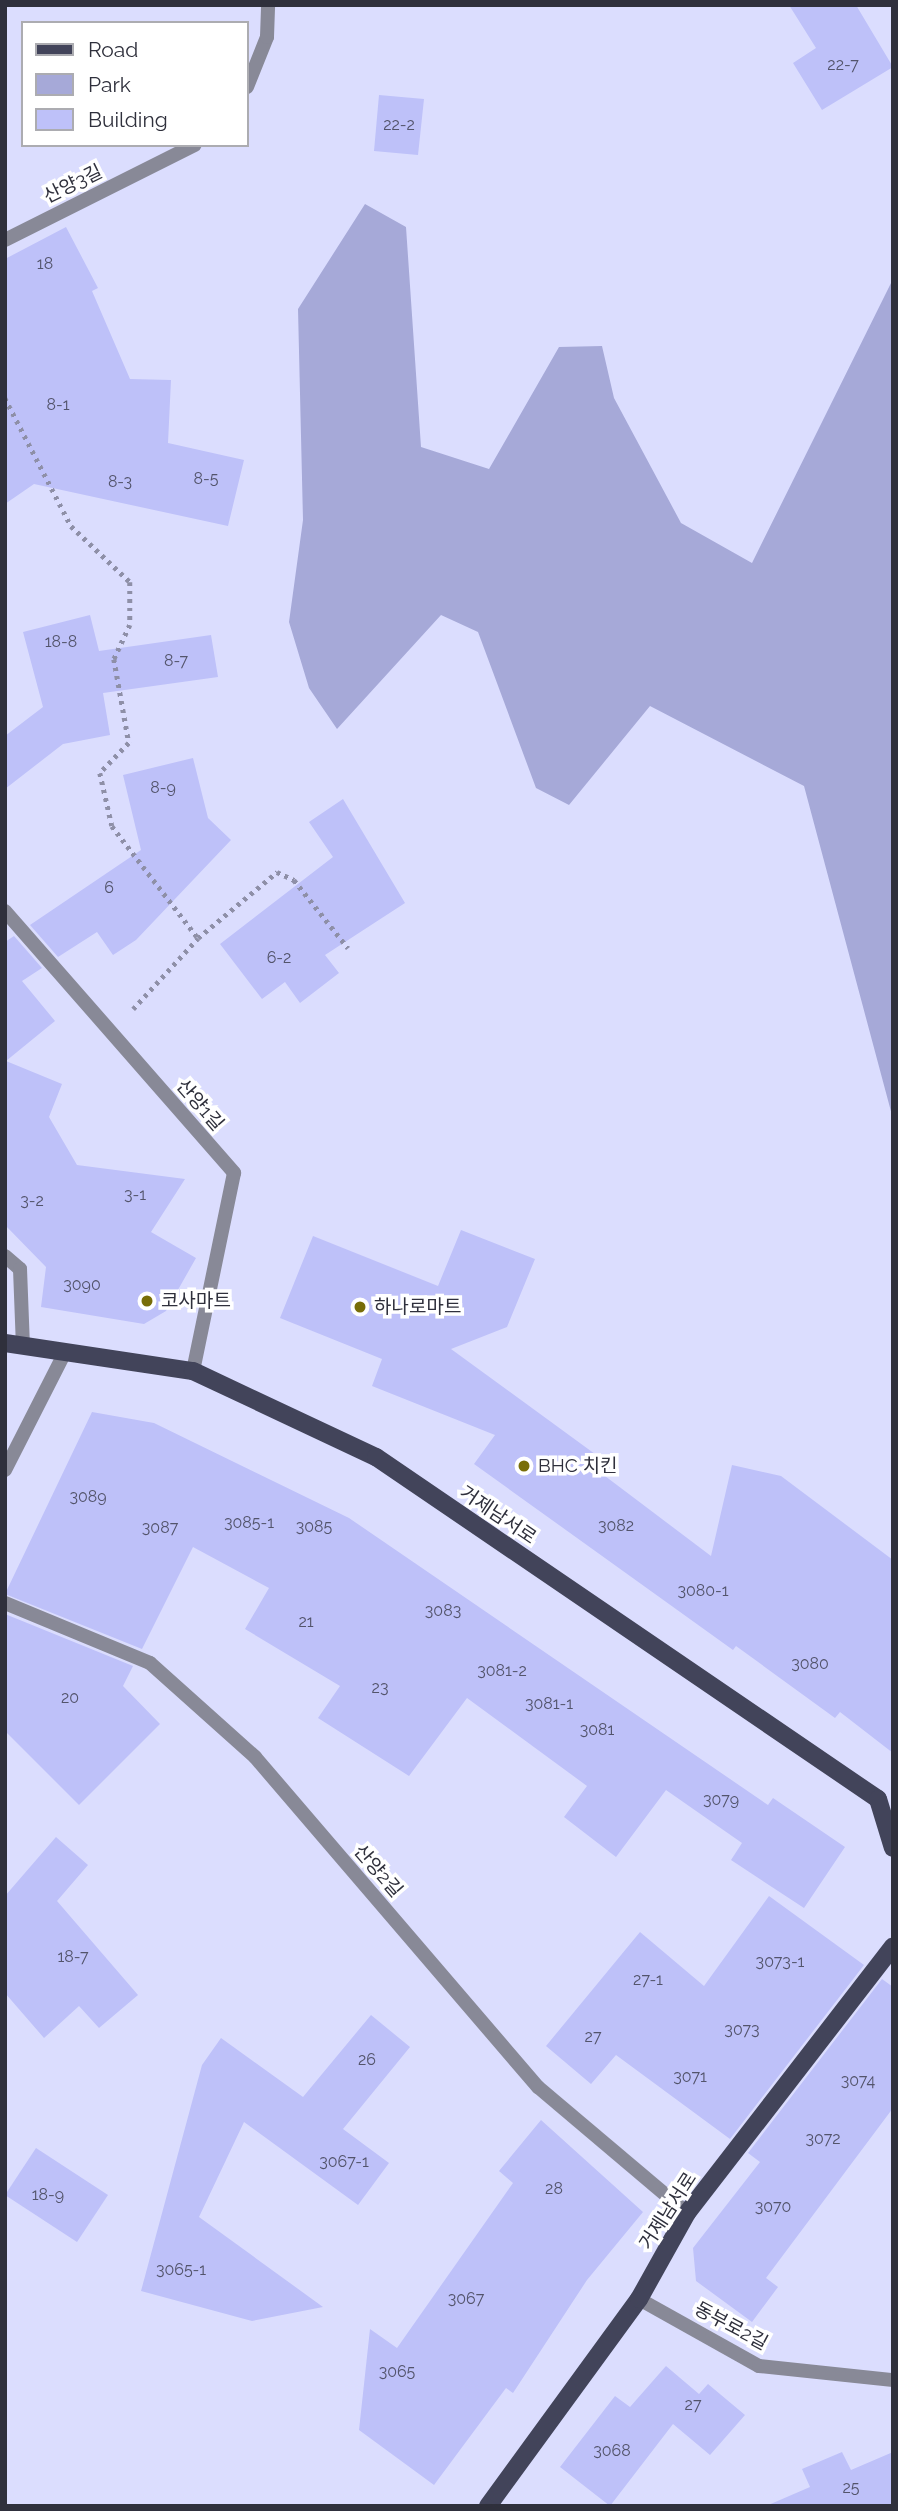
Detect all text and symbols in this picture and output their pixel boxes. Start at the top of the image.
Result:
legend [21,21,248,147]
text: Road [88,37,138,62]
house number: 22-7 [827,55,859,75]
text: Park [88,72,131,97]
text: Building [88,107,168,132]
house number: 22-2 [383,115,415,135]
street label: 산양3길 [40,160,106,208]
house number: 18 [37,254,53,274]
house number: 8-1 [47,395,69,415]
house number: 8-5 [194,469,218,489]
house number: 8-3 [108,472,132,492]
house number: 18-8 [45,632,77,652]
house number: 8-7 [164,651,188,671]
house number: 8-9 [150,778,176,798]
house number: 6 [104,878,114,898]
house number: 6-2 [267,948,291,968]
street label: 산양1길 [172,1075,228,1135]
house number: 3-1 [124,1185,146,1205]
house number: 3-2 [20,1191,44,1211]
house number: 3090 [63,1275,101,1295]
place label: 코사마트 [161,1290,231,1312]
marker: 코사마트 [139,1293,155,1309]
place label: 하나로마트 [374,1296,461,1318]
marker: 하나로마트 [352,1299,368,1315]
place label: BHC 치킨 [538,1455,618,1477]
marker: BHC 치킨 [516,1458,532,1474]
street label: 거제남서로 [455,1481,541,1549]
house number: 3089 [69,1487,107,1507]
house number: 3085-1 [224,1513,274,1533]
house number: 3082 [598,1516,634,1536]
house number: 3085 [296,1517,332,1537]
house number: 3087 [142,1518,178,1538]
house number: 3080-1 [677,1581,729,1601]
house number: 3083 [425,1601,461,1621]
house number: 21 [298,1612,314,1632]
house number: 3080 [791,1654,829,1674]
house number: 3081-2 [477,1661,527,1681]
house number: 23 [372,1678,388,1698]
house number: 20 [61,1688,79,1708]
house number: 3081-1 [525,1694,573,1714]
house number: 3081 [580,1720,614,1740]
house number: 3079 [703,1790,739,1810]
street label: 산양2길 [349,1840,407,1902]
house number: 18-7 [57,1947,89,1967]
house number: 3073-1 [756,1952,804,1972]
house number: 27-1 [633,1970,663,1990]
house number: 3073 [724,2020,760,2040]
house number: 27 [585,2027,601,2047]
house number: 26 [358,2050,376,2070]
house number: 3071 [673,2067,707,2087]
house number: 3074 [841,2071,875,2091]
house number: 3072 [805,2129,841,2149]
house number: 3067-1 [319,2152,369,2172]
street label: 거제남서로 [635,2168,701,2254]
house number: 28 [545,2179,563,2199]
house number: 18-9 [32,2185,64,2205]
house number: 3070 [755,2197,791,2217]
house number: 3065-1 [156,2260,206,2280]
house number: 3067 [448,2289,484,2309]
street label: 동부로2길 [690,2297,772,2355]
house number: 3065 [379,2362,415,2382]
house number: 27 [685,2395,701,2415]
house number: 3068 [593,2441,631,2461]
house number: 25 [842,2478,860,2498]

